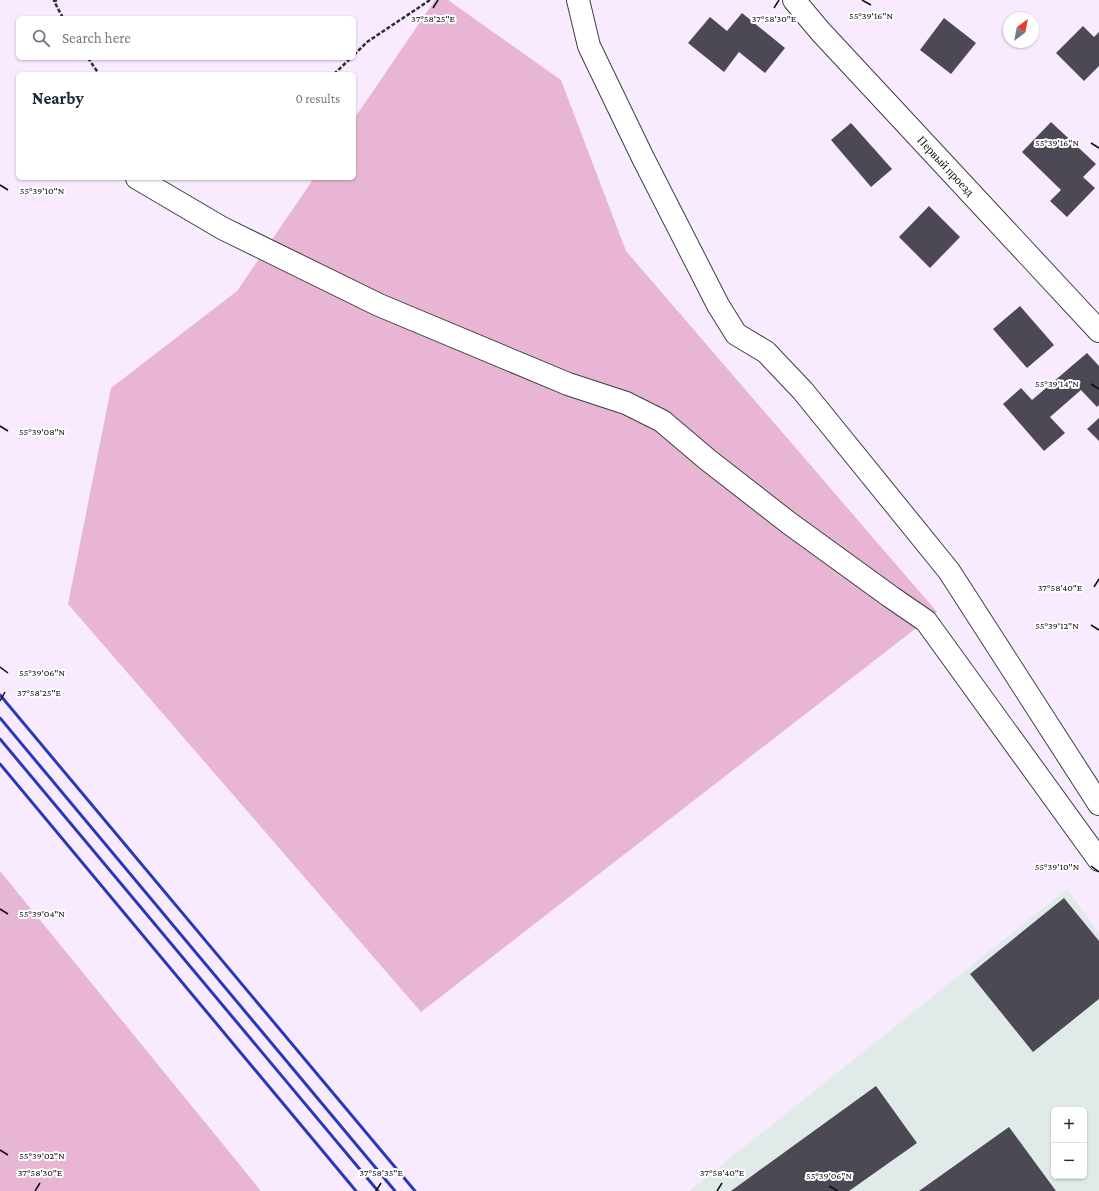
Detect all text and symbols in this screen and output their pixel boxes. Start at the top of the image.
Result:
text: 55°39'16"N [849,10,893,21]
north arrow [1003,12,1039,48]
text: 37°58'25"E [411,13,456,24]
text: 37°58'30"E [752,13,797,24]
search box [16,16,356,60]
icon: search [30,27,52,49]
text: Search here [62,30,131,46]
text: Nearby [32,89,84,108]
text: 0 results [295,91,340,106]
street label: Первый проезд [914,133,977,199]
text: 55°39'16"N [1035,137,1079,148]
text: 55°39'10"N [20,185,65,196]
text: 55°39'14"N [1035,378,1079,389]
text: 55°39'08"N [19,426,66,437]
text: 37°58'40"E [1038,582,1083,593]
text: 55°39'12"N [1035,620,1079,631]
text: 55°39'06"N [19,667,65,678]
text: 37°58'25"E [17,687,62,698]
text: 55°39'10"N [1035,861,1080,872]
text: 55°39'04"N [19,908,65,919]
map controls [1051,1107,1087,1179]
button: + [1051,1107,1087,1143]
button: − [1051,1143,1087,1179]
text: 55°39'02"N [19,1150,65,1161]
text: 37°58'30"E [18,1167,63,1178]
text: 37°58'35"E [359,1167,403,1178]
text: 37°58'40"E [700,1167,745,1178]
text: 55°39'06"N [806,1170,852,1181]

